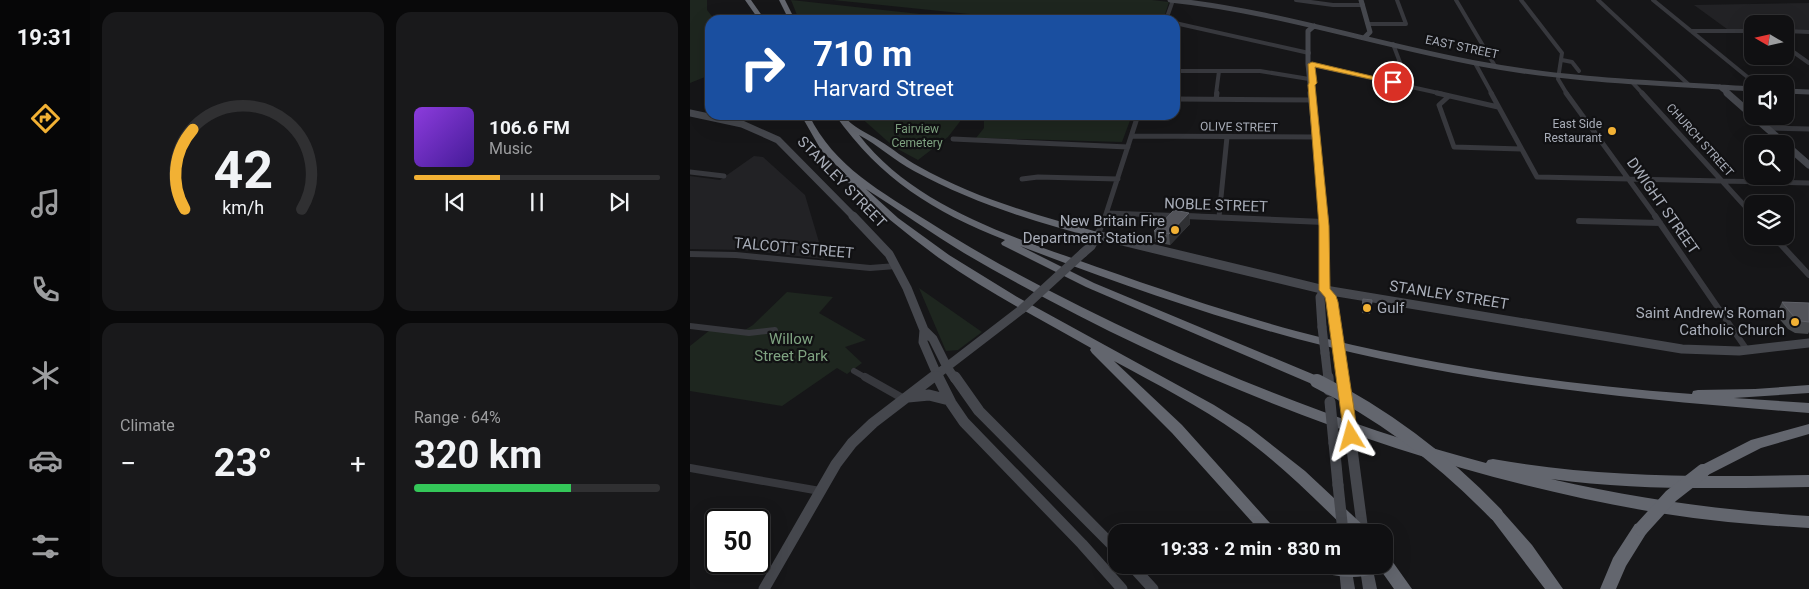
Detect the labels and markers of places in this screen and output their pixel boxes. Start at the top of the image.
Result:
pin [1372,61,1414,103]
place label: East Side Restaurant [1544,117,1602,145]
marker: East Side Restaurant [1606,125,1618,137]
place label: New Britain Fire Department Station 5 [1023,212,1165,247]
marker: New Britain Fire Department Station 5 [1169,224,1181,236]
place label: Gulf [1377,299,1405,317]
marker: Gulf [1361,302,1373,314]
place label: Saint Andrew's Roman Catholic Church [1636,304,1785,339]
marker: Saint Andrew's Roman Catholic Church [1789,316,1801,328]

